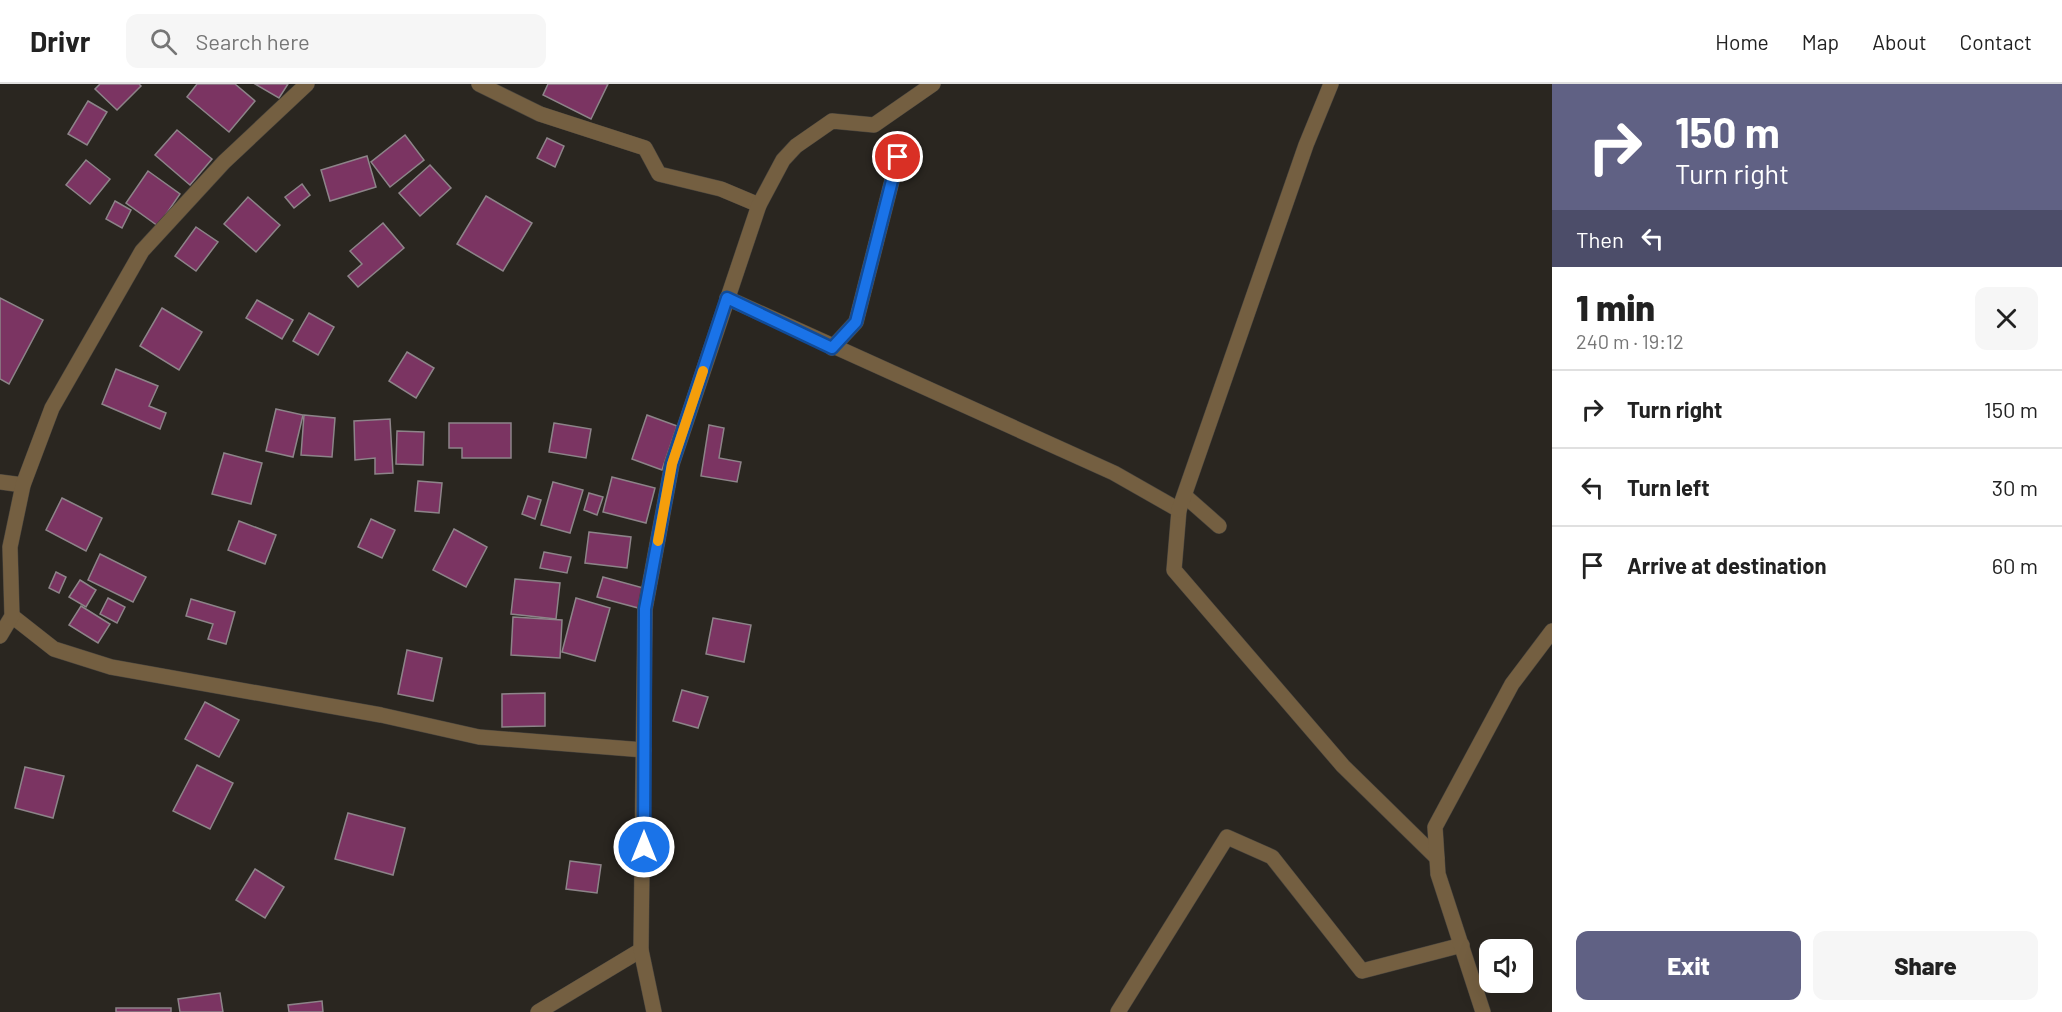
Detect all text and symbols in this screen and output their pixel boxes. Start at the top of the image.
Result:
search box [126,14,546,68]
text: Drivr [30,24,90,58]
icon: search [147,25,180,58]
text: Search here [195,28,310,54]
text: Home [1715,29,1769,54]
text: Map [1802,29,1839,54]
text: About [1872,29,1927,54]
text: Contact [1960,29,2032,54]
text: 150 m [1675,106,1780,156]
icon: right [1576,108,1654,186]
pin [872,131,923,182]
icon: arrive [881,140,914,173]
text: Turn right [1675,157,1789,189]
icon: left [1636,222,1669,255]
text: Then [1576,226,1624,252]
text: 1 min [1576,285,1655,328]
button: close [1975,287,2038,350]
text: 240 m · 19:12 [1576,329,1684,353]
icon: right [1576,393,1609,426]
text: Turn right [1627,396,1722,422]
text: 150 m [1984,396,2038,422]
icon: left [1576,471,1609,504]
text: Turn left [1627,474,1710,500]
text: 30 m [1992,474,2038,500]
icon: arrive [1576,549,1609,582]
text: Arrive at destination [1627,552,1826,578]
text: 60 m [1992,552,2038,578]
position arrow [612,815,676,879]
button: Exit [1576,931,1801,1000]
button: Share [1813,931,2038,1000]
map controls [1479,939,1533,993]
button: sound [1479,939,1533,993]

